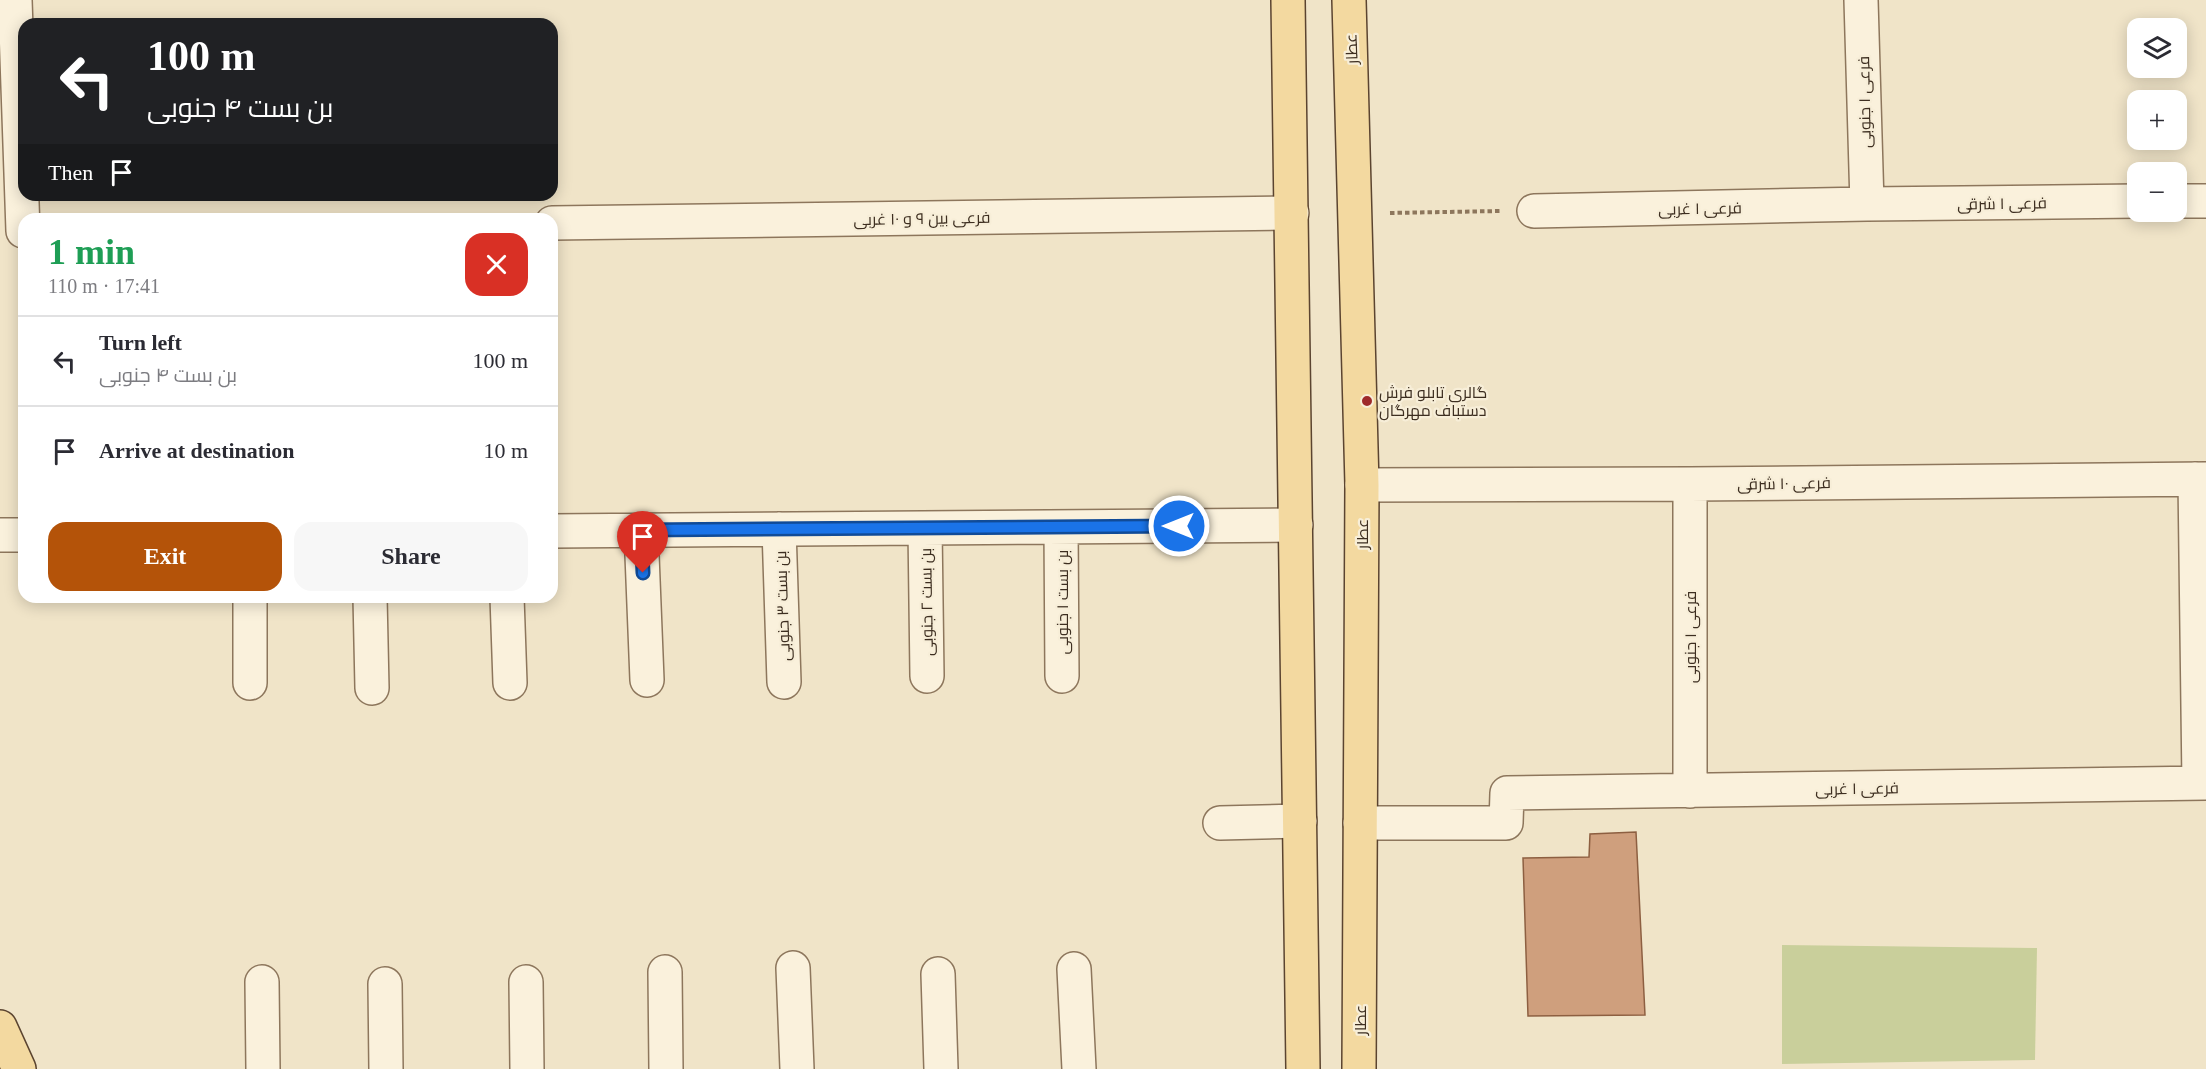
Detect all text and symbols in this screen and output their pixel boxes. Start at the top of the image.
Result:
map controls [2127,18,2187,222]
button: layers [2127,18,2187,78]
text: 100 m [147,33,256,79]
street label: عطار [1342,33,1362,65]
icon: left [48,42,126,120]
street label: فرعی ۱ جنوبی [1855,56,1876,148]
button: + [2127,90,2187,150]
text: بن بست ۴ جنوبی [147,93,333,123]
icon: arrive [105,156,138,189]
text: Then [48,160,93,185]
button: − [2127,162,2187,222]
street label: فرعی ۱ شرقی [1957,194,2047,215]
street label: فرعی ۱ غربی [1658,199,1742,220]
street label: فرعی بین ۹ و ۱۰ غربی [853,209,991,230]
text: 1 min [48,232,135,272]
button: close [465,233,528,296]
text: 110 m · 17:41 [48,275,160,297]
text: Turn left [99,330,182,355]
icon: left [48,345,81,378]
text: 100 m [472,348,528,373]
text: بن بست ۴ جنوبی [99,364,237,386]
place label: گالری تابلو فرش دستباف مهرگان [1379,384,1487,421]
marker: گالری تابلو فرش دستباف مهرگان [1360,394,1374,408]
icon: arrive [48,435,81,468]
text: Arrive at destination [99,438,295,463]
text: 10 m [483,438,528,463]
street label: فرعی ۱۰ شرقی [1737,474,1831,495]
position arrow [1147,494,1211,558]
pin [617,511,668,573]
street label: عطار [1354,519,1372,550]
icon: arrive [626,520,659,553]
button: Exit [48,522,282,591]
button: Share [294,522,528,591]
street label: بن بست ۲ جنوبی [917,548,938,656]
street label: بن بست ۳ جنوبی [772,550,795,662]
street label: بن بست ۱ جنوبی [1054,550,1073,654]
street label: فرعی ۱ جنوبی [1682,591,1701,683]
street label: فرعی ۱ غربی [1815,779,1899,800]
street label: عطار [1352,1005,1370,1036]

